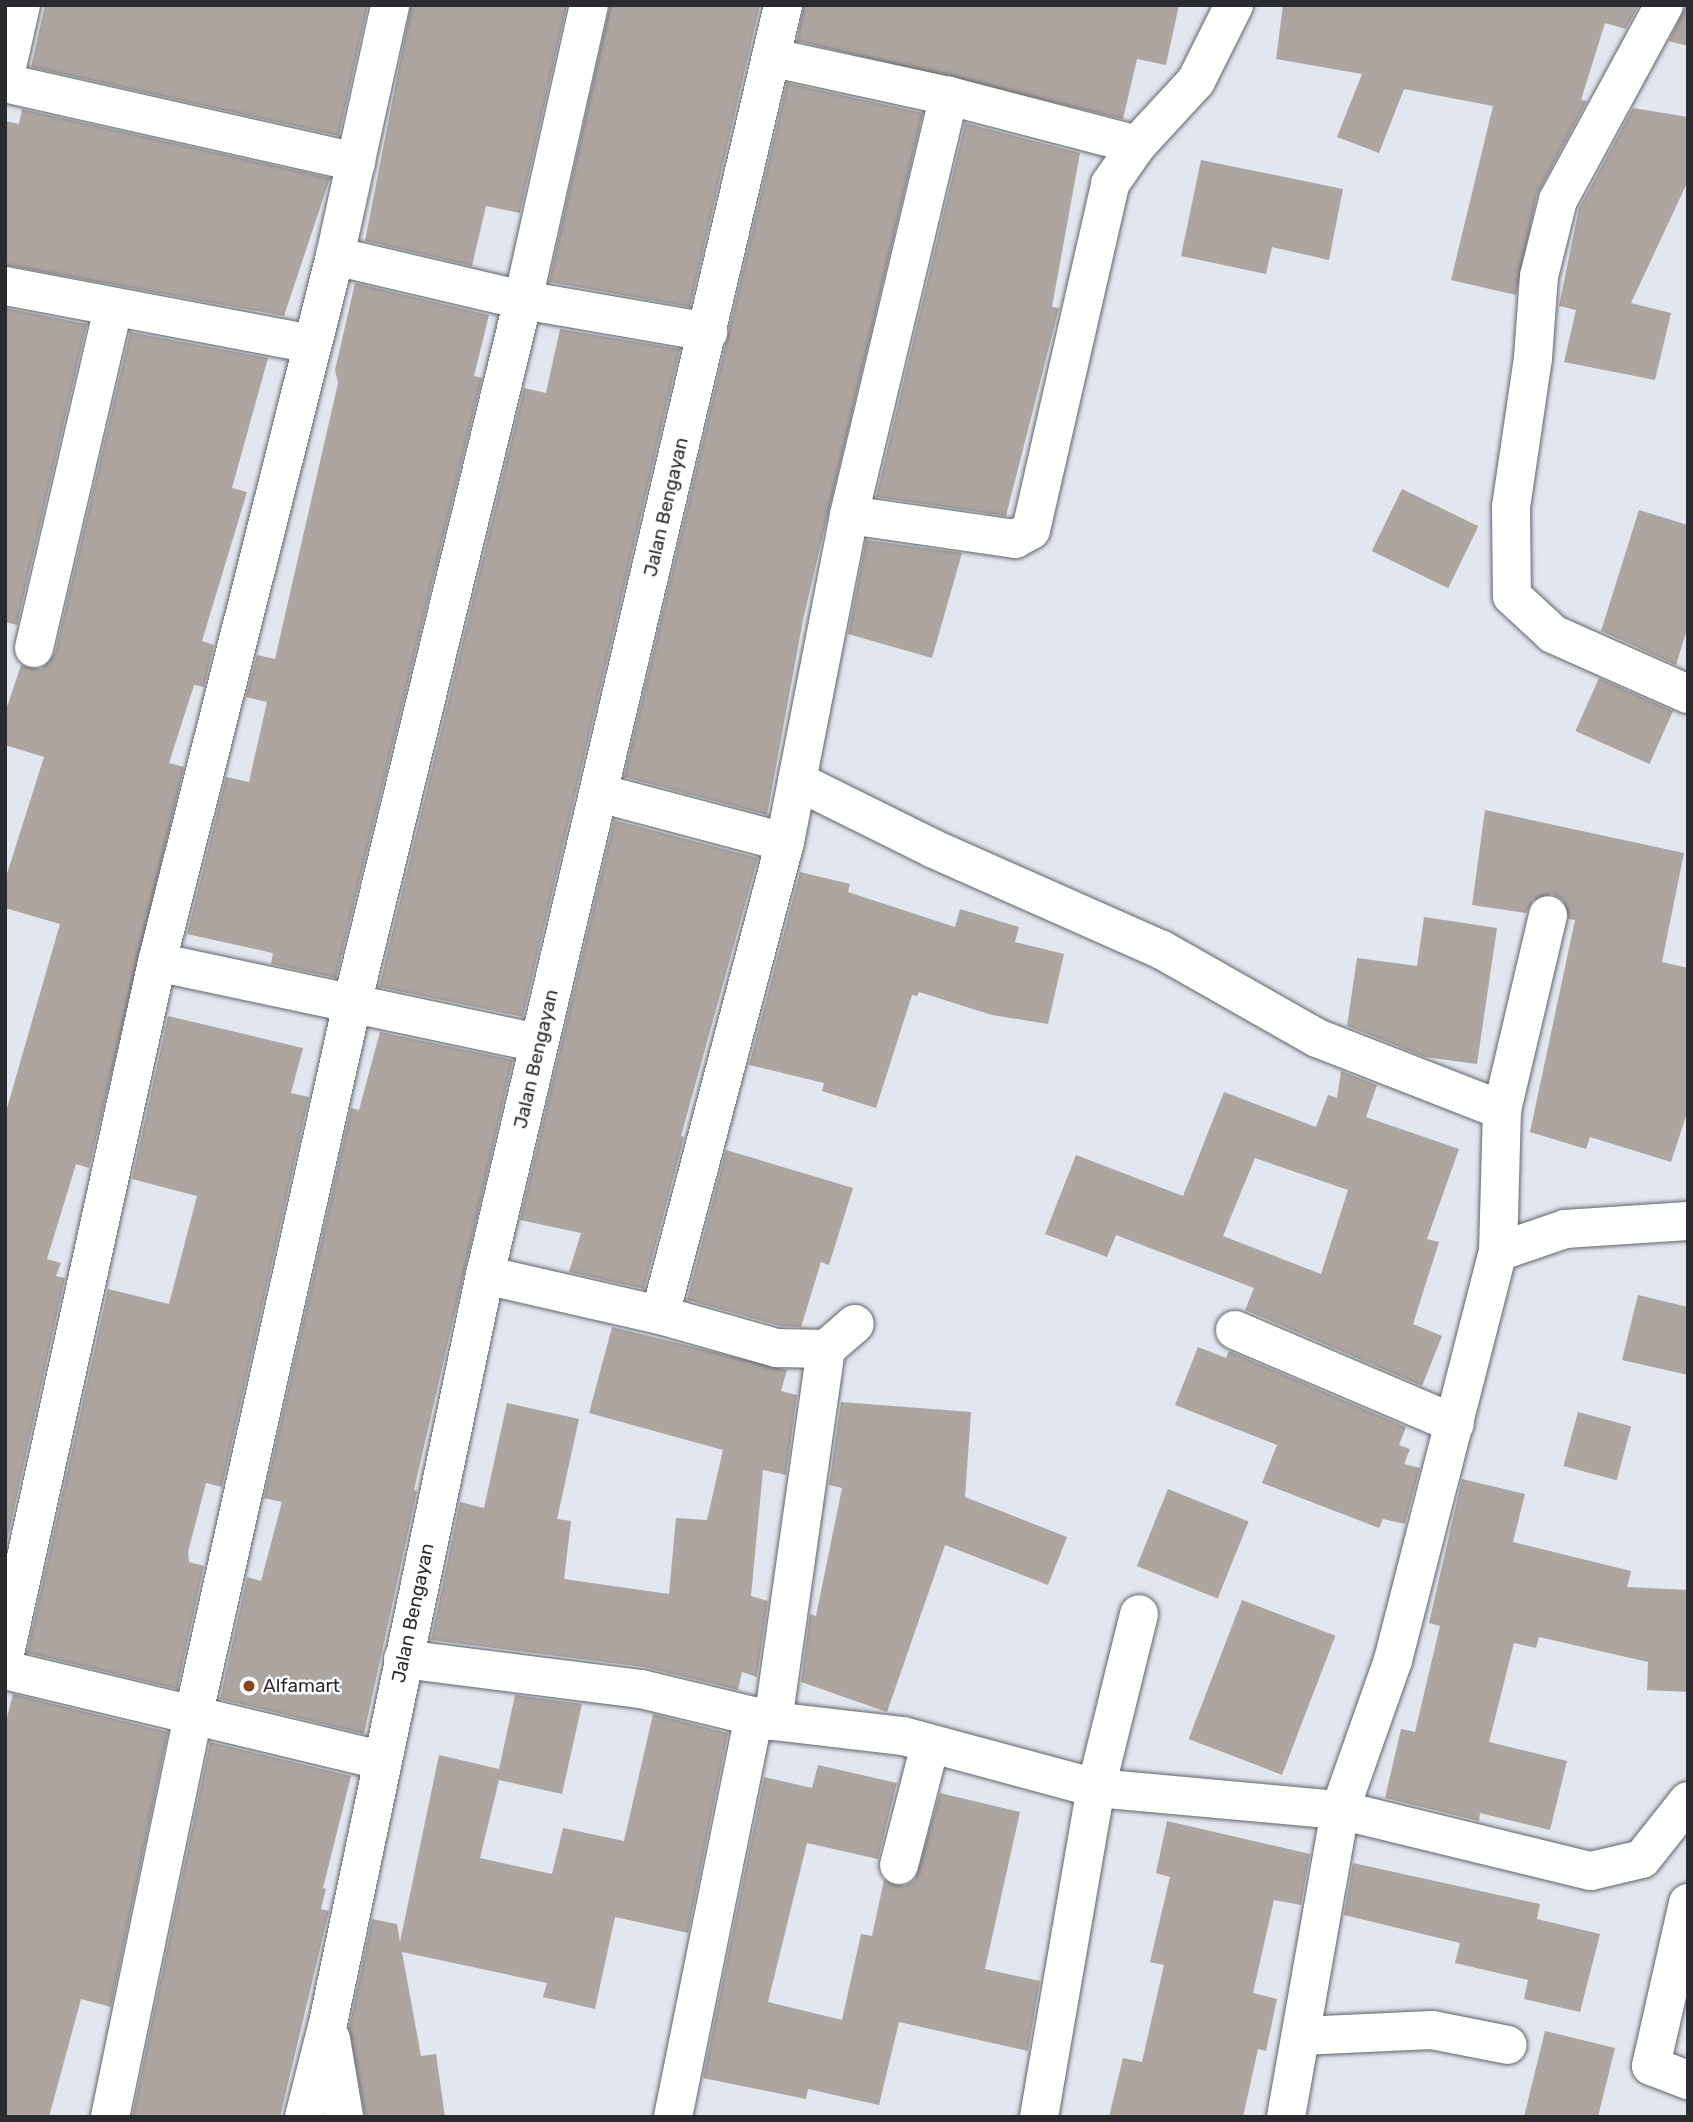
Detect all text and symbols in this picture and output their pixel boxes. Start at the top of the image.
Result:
street label: Jalan Bengayan [639,435,693,579]
street label: Jalan Bengayan [509,987,563,1131]
street label: Jalan Bengayan [387,1541,439,1685]
place label: Alfamart [263,1675,340,1697]
marker: Alfamart [241,1678,257,1694]

